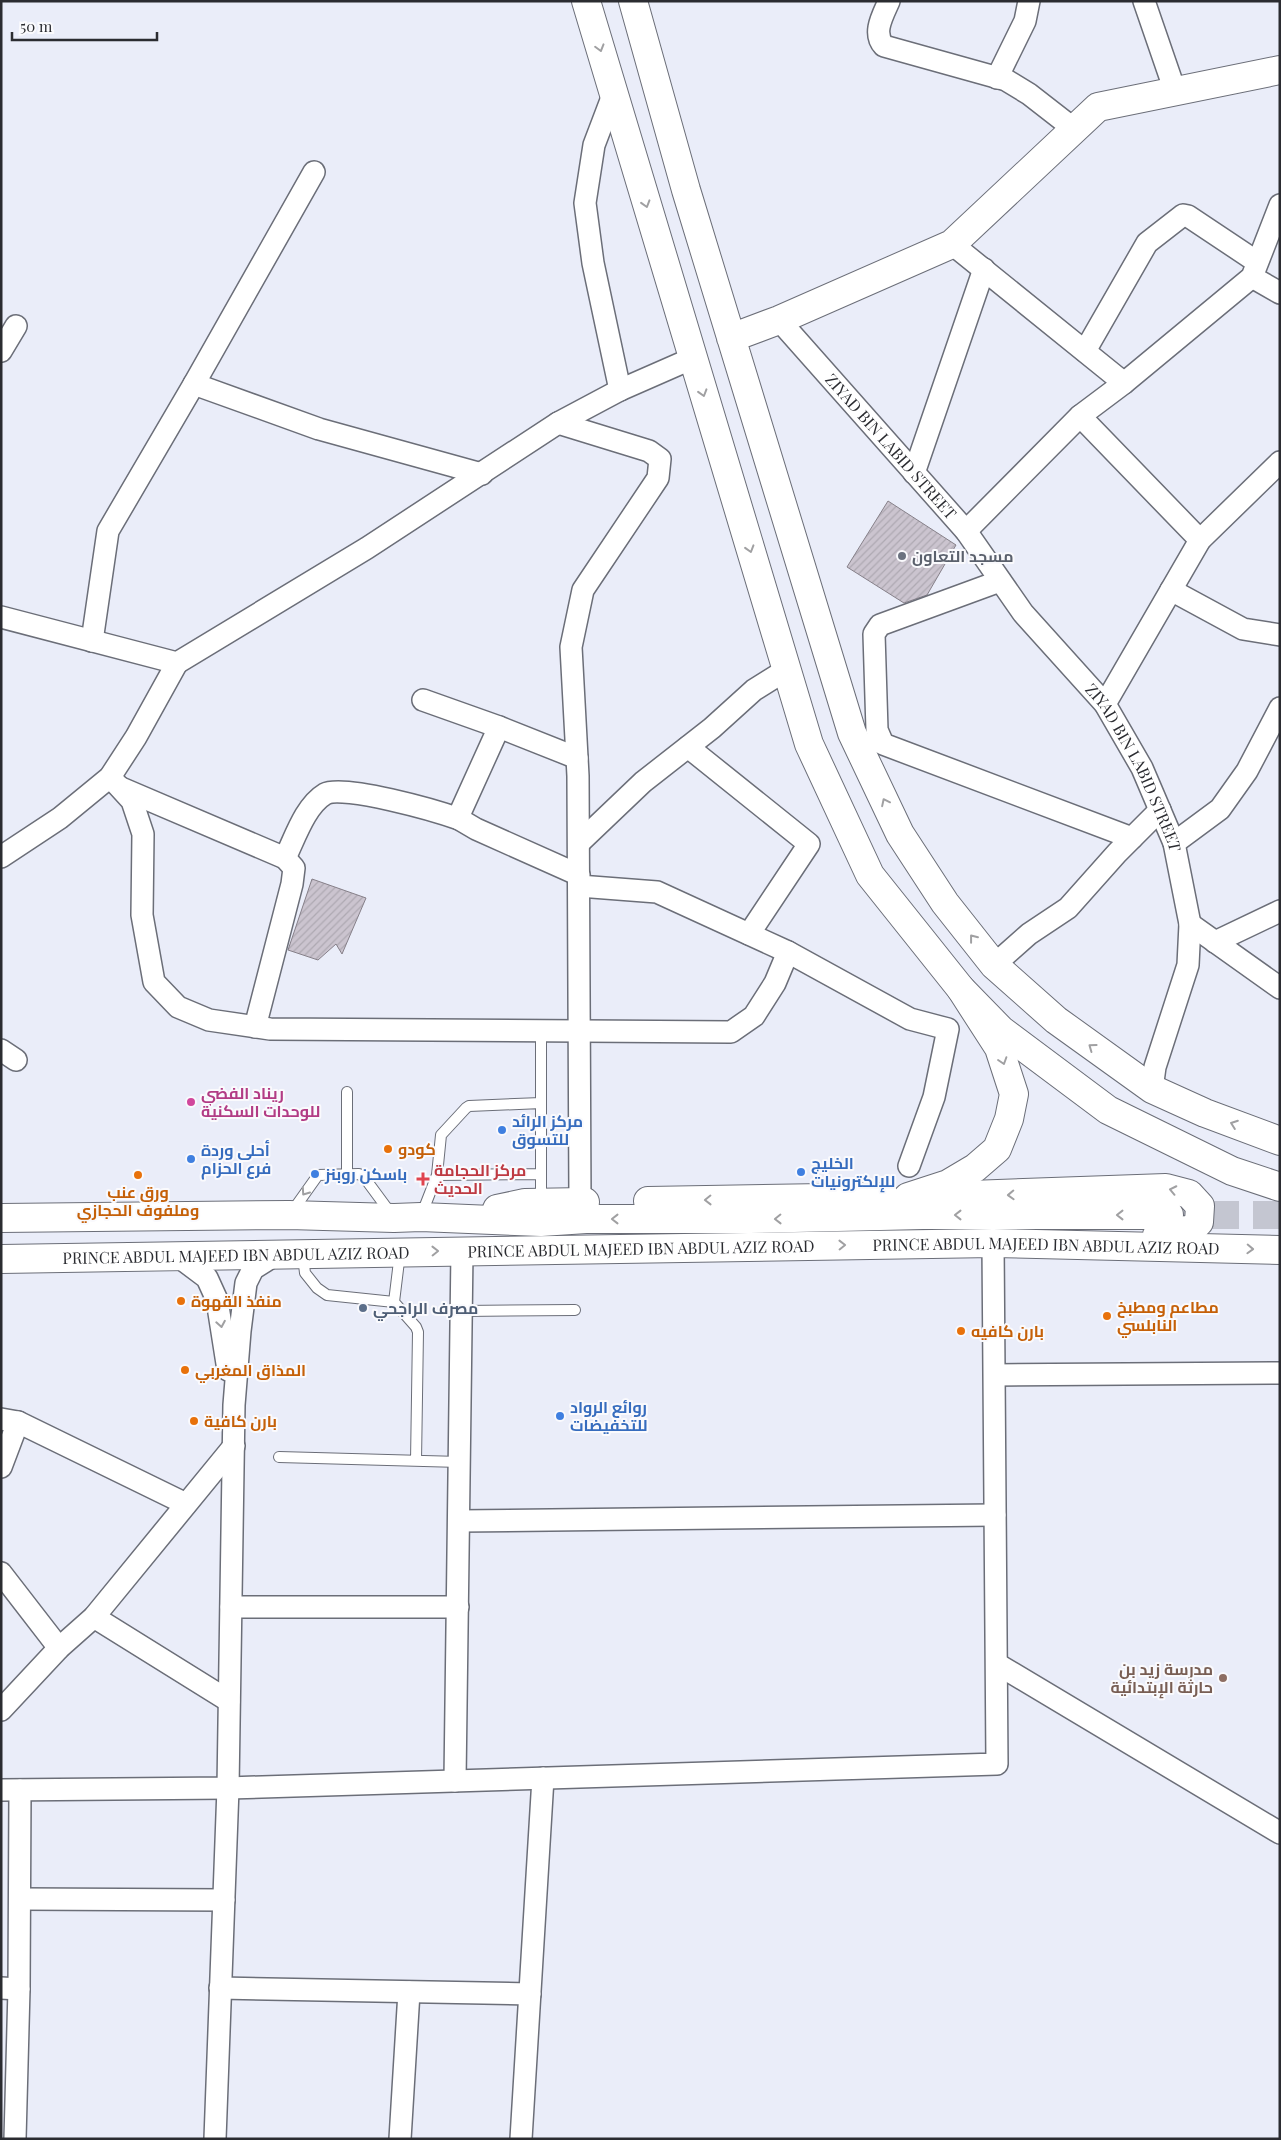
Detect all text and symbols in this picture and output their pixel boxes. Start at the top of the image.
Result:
scale bar [12,10,158,42]
text: 50 m [20,16,53,36]
one-way arrow [594,44,604,52]
one-way arrow [641,199,651,207]
street label: ZIYAD BIN LABID STREET [821,369,962,523]
one-way arrow [698,388,708,396]
one-way arrow [744,544,754,552]
place label: مسجد التعاون [912,545,1014,566]
marker: مسجد التعاون [896,550,908,562]
street label: ZIYAD BIN LABID STREET [1081,679,1186,853]
one-way arrow [880,798,891,807]
one-way arrow [970,935,978,944]
one-way arrow [1089,1044,1098,1052]
one-way arrow [997,1057,1007,1065]
place label: ريناد الفضي للوحدات السكنية [201,1082,320,1121]
marker: ريناد الفضي للوحدات السكنية [185,1096,197,1108]
place label: مركز الرائد للتسوق [512,1110,583,1149]
one-way arrow [1230,1120,1239,1130]
marker: مركز الرائد للتسوق [496,1124,508,1136]
place label: كودو [398,1138,436,1159]
place label: أحلى وردة فرع الحزام [201,1139,271,1180]
marker: كودو [382,1143,394,1155]
place label: الخليج للإلكترونيات [811,1152,895,1193]
marker: أحلى وردة فرع الحزام [185,1153,197,1165]
place label: مركز الحجامة الحديث [434,1159,526,1198]
place label: باسكن روبنز [324,1163,407,1184]
marker: الخليج للإلكترونيات [795,1166,807,1178]
marker: باسكن روبنز [309,1168,321,1180]
marker: ورق عنب وملفوف الحجازي [132,1169,144,1181]
marker: مركز الحجامة الحديث [416,1172,430,1186]
place label: ورق عنب وملفوف الحجازي [77,1181,199,1223]
one-way arrow [1168,1185,1177,1196]
one-way arrow [302,1186,311,1196]
one-way arrow [1006,1190,1014,1201]
one-way arrow [704,1195,712,1205]
one-way arrow [953,1210,961,1220]
one-way arrow [1116,1210,1124,1220]
one-way arrow [611,1214,618,1224]
one-way arrow [773,1214,781,1224]
street label: PRINCE ABDUL MAJEED IBN ABDUL AZIZ ROAD [872,1232,1220,1259]
street label: PRINCE ABDUL MAJEED IBN ABDUL AZIZ ROAD [467,1235,815,1261]
one-way arrow [839,1240,847,1250]
street label: PRINCE ABDUL MAJEED IBN ABDUL AZIZ ROAD [62,1241,410,1268]
one-way arrow [1246,1244,1254,1255]
one-way arrow [431,1246,439,1257]
place label: منفذ القهوة [191,1290,282,1311]
marker: منفذ القهوة [175,1295,187,1307]
place label: مطاعم ومطبخ النابلسي [1117,1296,1219,1338]
place label: مصرف الراجحي [373,1297,478,1321]
marker: مصرف الراجحي [357,1302,369,1314]
marker: مطاعم ومطبخ النابلسي [1101,1310,1113,1322]
one-way arrow [215,1320,225,1329]
place label: بارن كافيه [971,1320,1044,1341]
marker: بارن كافيه [955,1325,967,1337]
place label: المذاق المغربي [195,1359,306,1383]
marker: المذاق المغربي [179,1364,191,1376]
place label: روائع الرواد للتخفيضات [570,1396,648,1435]
place label: بارن كافية [204,1410,277,1431]
marker: روائع الرواد للتخفيضات [554,1410,566,1422]
marker: بارن كافية [188,1415,200,1427]
place label: مدرسة زيد بن حارثة الإبتدائية [1111,1658,1213,1699]
marker: مدرسة زيد بن حارثة الإبتدائية [1217,1672,1229,1684]

